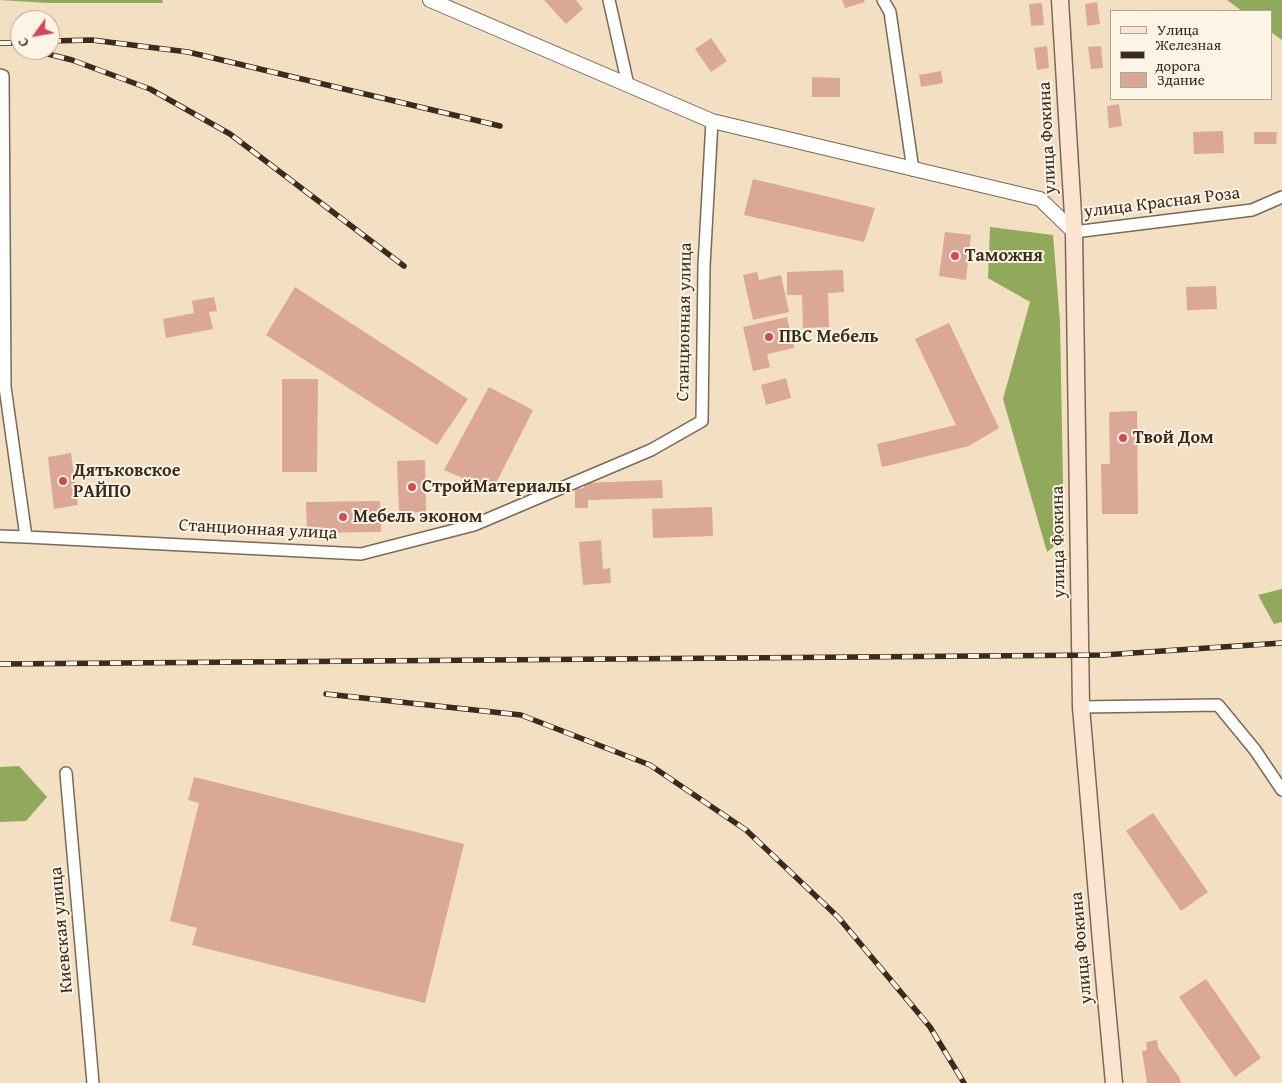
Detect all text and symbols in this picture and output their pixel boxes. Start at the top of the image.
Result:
north arrow [10,10,60,60]
legend [1110,10,1272,100]
text: Улица [1157,19,1199,40]
text: С [13,34,34,51]
text: Железная дорога [1155,34,1221,76]
text: Здание [1157,69,1205,90]
street label: улица Фокина [1034,81,1062,195]
street label: улица Красная Роза [1083,183,1241,223]
street label: Станционная улица [673,242,697,402]
place label: Таможня [965,245,1043,267]
marker: Таможня [949,250,961,262]
place label: ПВС Мебель [779,326,879,348]
marker: ПВС Мебель [763,331,775,343]
place label: Твой Дом [1133,427,1214,449]
marker: Твой Дом [1117,432,1129,444]
place label: Дятьковское РАЙПО [73,460,180,502]
marker: Дятьковское РАЙПО [57,475,69,487]
place label: СтройМатериалы [422,476,571,498]
marker: СтройМатериалы [406,481,418,493]
street label: улица Фокина [1047,486,1071,598]
place label: Мебель эконом [353,506,482,528]
marker: Мебель эконом [337,511,349,523]
street label: Станционная улица [178,515,338,545]
street label: Киевская улица [46,866,78,994]
street label: улица Фокина [1066,891,1098,1005]

